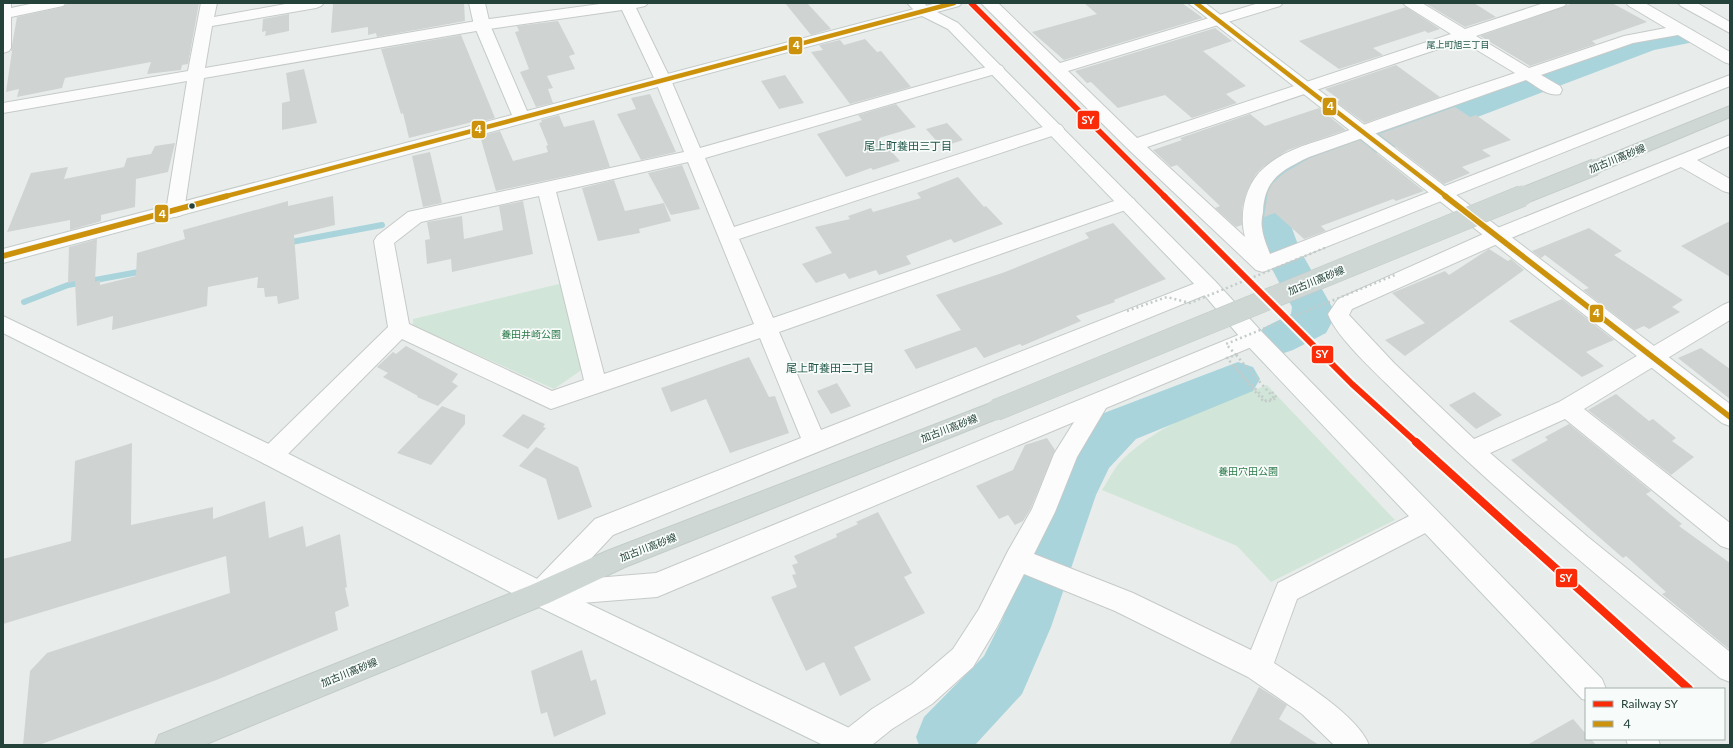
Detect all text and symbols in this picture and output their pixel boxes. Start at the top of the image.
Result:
line badge: ４ [788,36,803,55]
text: ４ [791,38,802,51]
district label: 尾上町旭三丁目 [1426,39,1490,50]
line badge: ４ [1322,97,1337,116]
text: ４ [1325,99,1336,112]
line badge: SY [1077,110,1100,130]
text: SY [1082,113,1095,126]
line badge: ４ [471,120,486,139]
text: ４ [473,122,484,135]
district label: 尾上町養田三丁目 [864,139,952,152]
street label: 加古川高砂線 [1587,141,1647,175]
unlabelled marker [187,201,197,211]
line badge: ４ [154,204,169,223]
text: ４ [157,207,168,220]
street label: 加古川高砂線 [1286,263,1346,297]
line badge: ４ [1589,304,1604,323]
text: ４ [1591,306,1602,319]
park label: 養田井崎公園 [501,328,561,340]
line badge: SY [1311,345,1334,364]
text: SY [1316,347,1329,360]
district label: 尾上町養田二丁目 [786,361,874,374]
street label: 加古川高砂線 [919,412,979,444]
park label: 養田穴田公園 [1218,465,1278,477]
street label: 加古川高砂線 [618,531,678,563]
line badge: SY [1555,568,1578,588]
text: SY [1560,571,1573,584]
street label: 加古川高砂線 [319,655,379,689]
legend [1585,688,1725,740]
text: Railway SY [1621,696,1679,711]
text: ４ [1621,716,1633,731]

